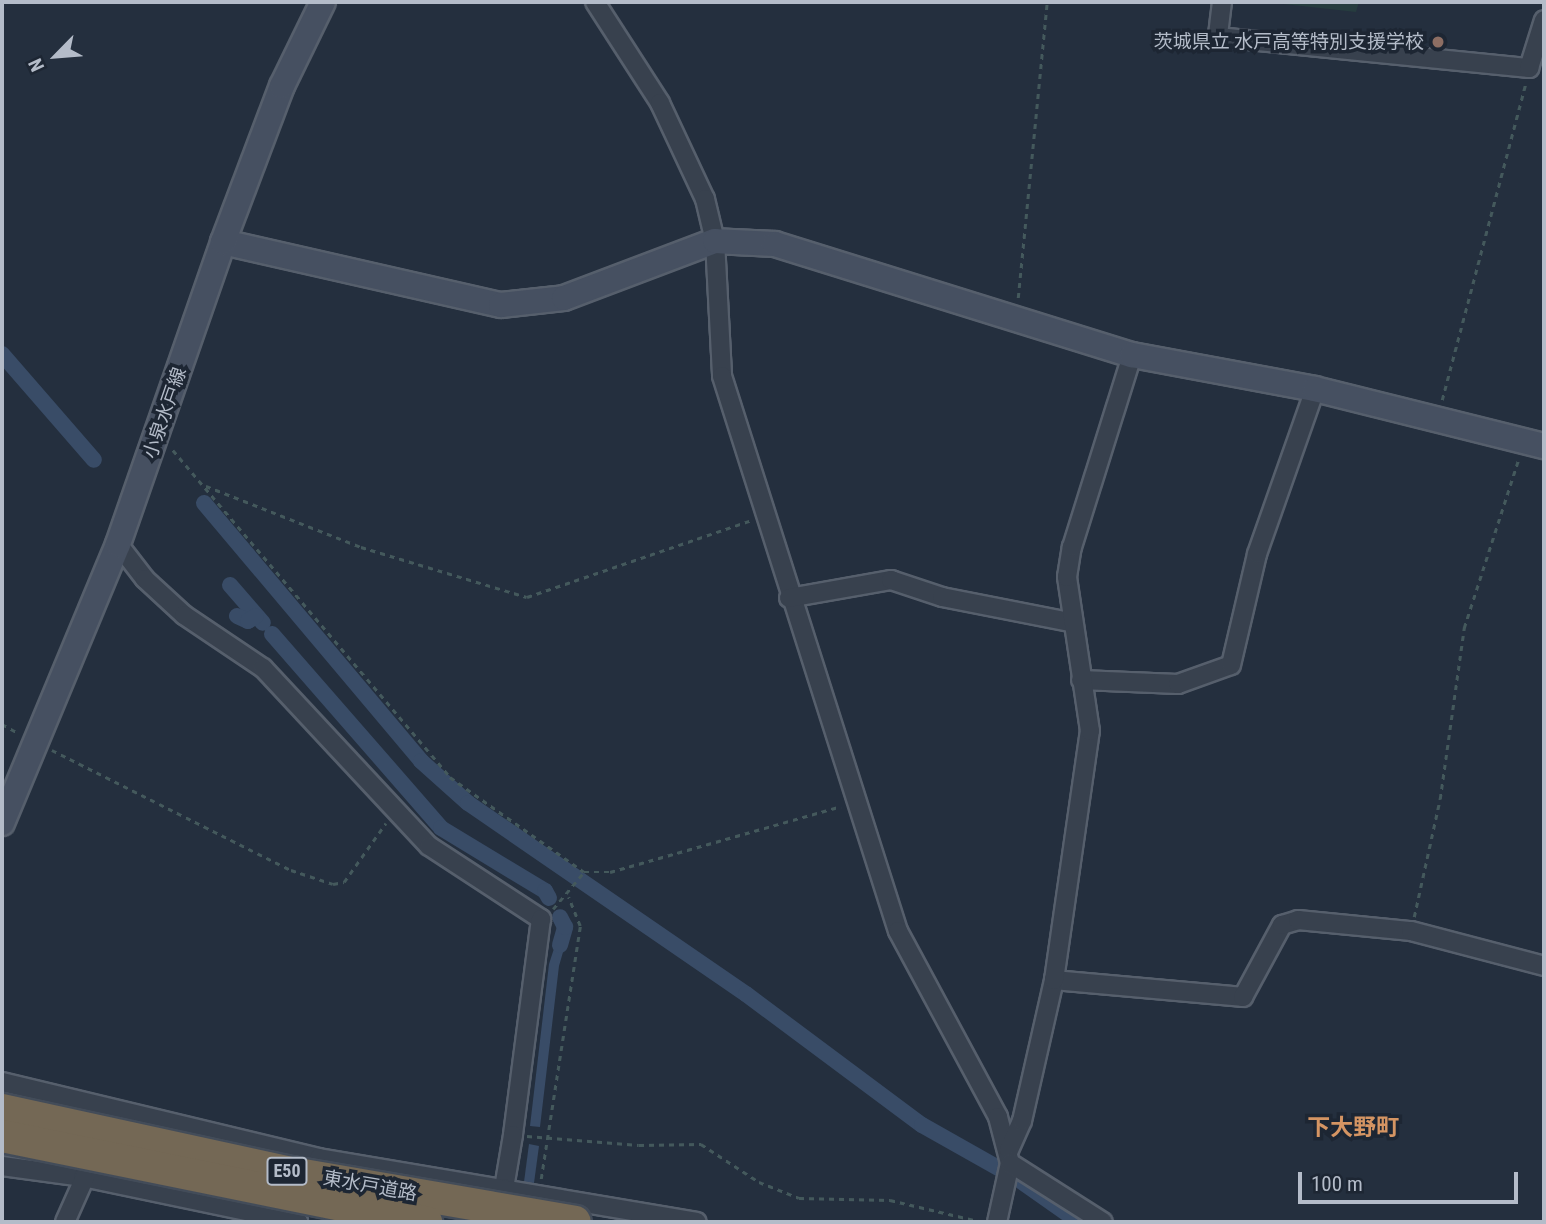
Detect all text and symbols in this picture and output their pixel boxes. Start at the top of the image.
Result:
north arrow [21,21,91,91]
place label: 茨城県立 水戸高等特別支援学校 [1154,31,1424,53]
marker: 茨城県立 水戸高等特別支援学校 [1430,34,1446,50]
text: N [24,55,49,75]
street label: 小泉水戸線 [139,364,191,462]
district label: 下大野町 [1307,1114,1399,1142]
road number: E50 [266,1156,308,1186]
scale bar [1301,1158,1522,1202]
street label: 東水戸道路 [321,1167,419,1205]
text: 100 m [1311,1172,1363,1196]

